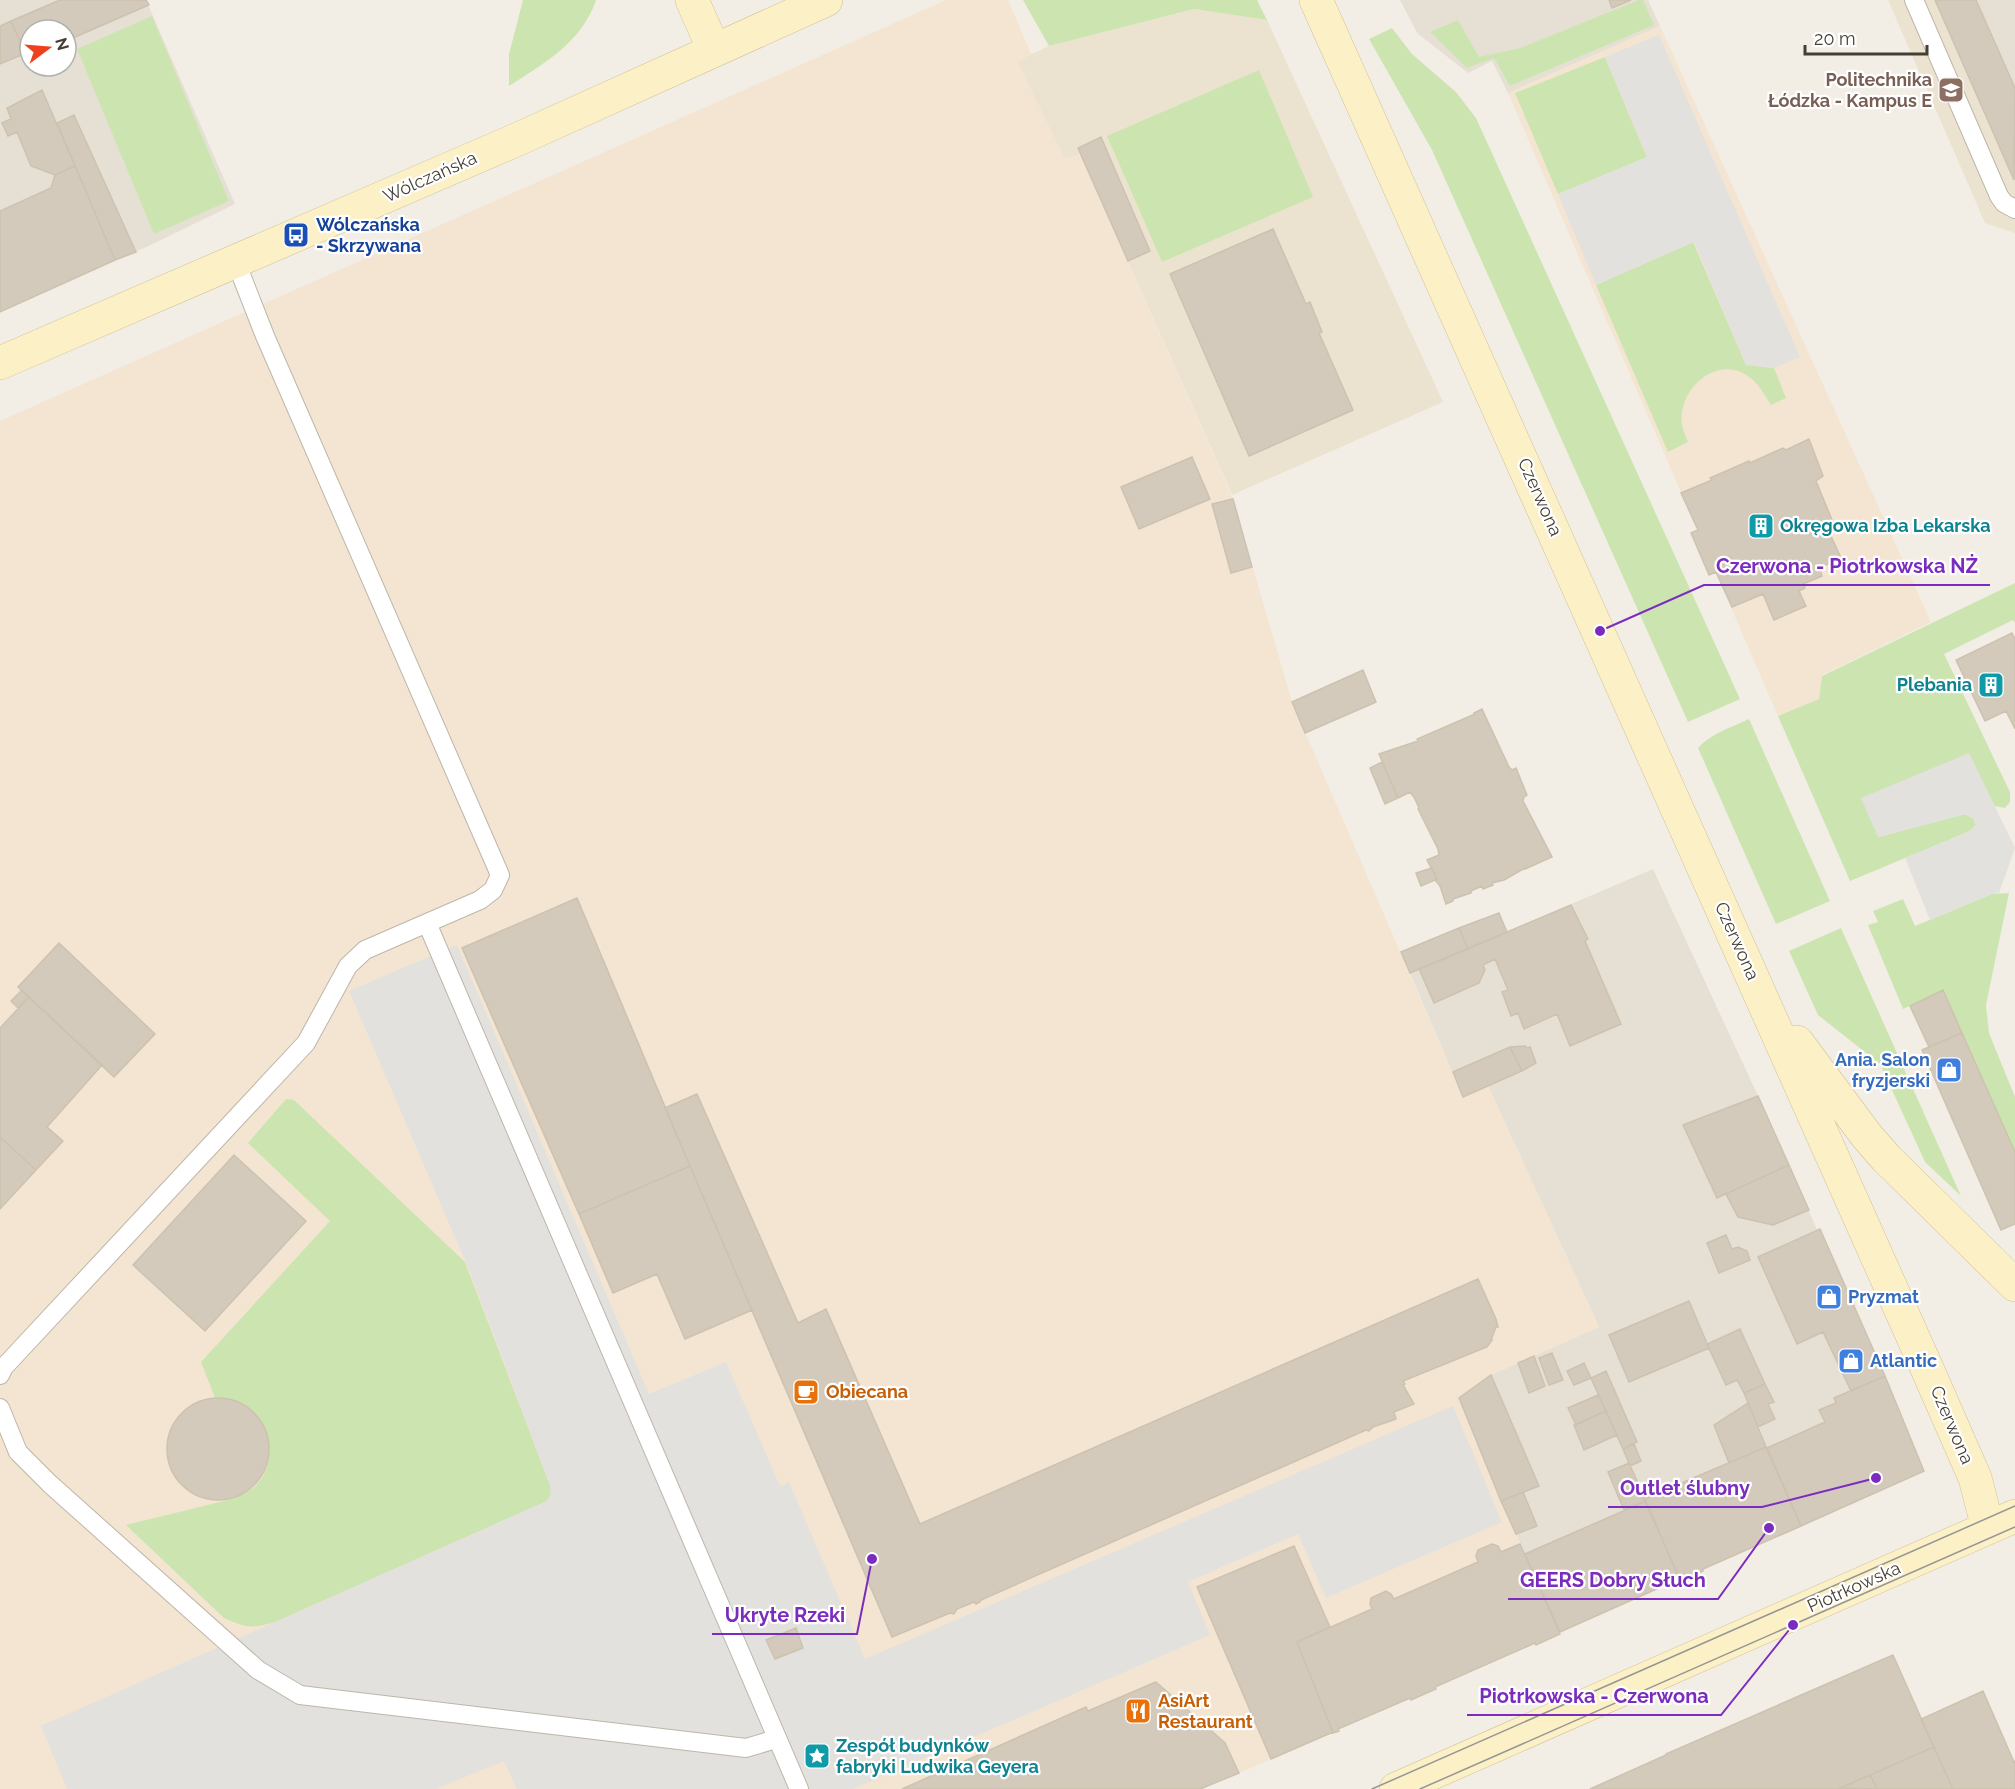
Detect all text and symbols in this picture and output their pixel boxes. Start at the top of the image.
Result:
north arrow [18,18,78,78]
scale bar [1805,18,1926,56]
text: 20 m [1814,28,1856,49]
text: N [51,36,73,52]
place label: Politechnika Łódzka - Kampus E [1767,69,1932,111]
school or university icon: Politechnika Łódzka - Kampus E [1936,75,1966,105]
street label: Wólczańska [380,147,480,207]
place label: Wólczańska - Skrzywana [316,214,421,256]
bus stop icon: Wólczańska - Skrzywana [281,220,311,250]
street label: Czerwona [1514,455,1567,539]
building icon: Okręgowa Izba Lekarska [1746,511,1776,541]
place label: Okręgowa Izba Lekarska [1780,515,1990,536]
callout: Czerwona - Piotrkowska NŻ [1704,547,1990,585]
text: Czerwona - Piotrkowska NŻ [1716,554,1978,578]
building icon: Plebania [1976,670,2006,700]
place label: Plebania [1897,674,1972,695]
street label: Czerwona [1711,899,1764,983]
place label: Ania. Salon fryzjerski [1835,1049,1930,1091]
shop icon: Ania. Salon fryzjerski [1934,1055,1964,1085]
shop icon: Pryzmat [1814,1282,1844,1312]
place label: Pryzmat [1848,1286,1919,1307]
shop icon: Atlantic [1836,1346,1866,1376]
place label: Atlantic [1870,1350,1937,1371]
cafe icon: Obiecana [791,1377,821,1407]
place label: Obiecana [826,1381,908,1402]
street label: Czerwona [1927,1382,1978,1467]
callout: Outlet ślubny [1608,1469,1762,1507]
text: Outlet ślubny [1620,1476,1750,1500]
street label: Piotrkowska [1804,1557,1904,1616]
callout: GEERS Dobry Słuch [1508,1561,1718,1599]
text: GEERS Dobry Słuch [1520,1568,1706,1592]
callout: Ukryte Rzeki [712,1596,857,1634]
text: Ukryte Rzeki [725,1603,845,1627]
callout: Piotrkowska - Czerwona [1467,1677,1721,1715]
text: Piotrkowska - Czerwona [1479,1684,1709,1708]
place label: AsiArt Restaurant [1158,1690,1253,1732]
restaurant icon: AsiArt Restaurant [1123,1696,1153,1726]
place label: Zespół budynków fabryki Ludwika Geyera [836,1735,1039,1777]
place icon: Zespół budynków fabryki Ludwika Geyera [802,1741,832,1771]

